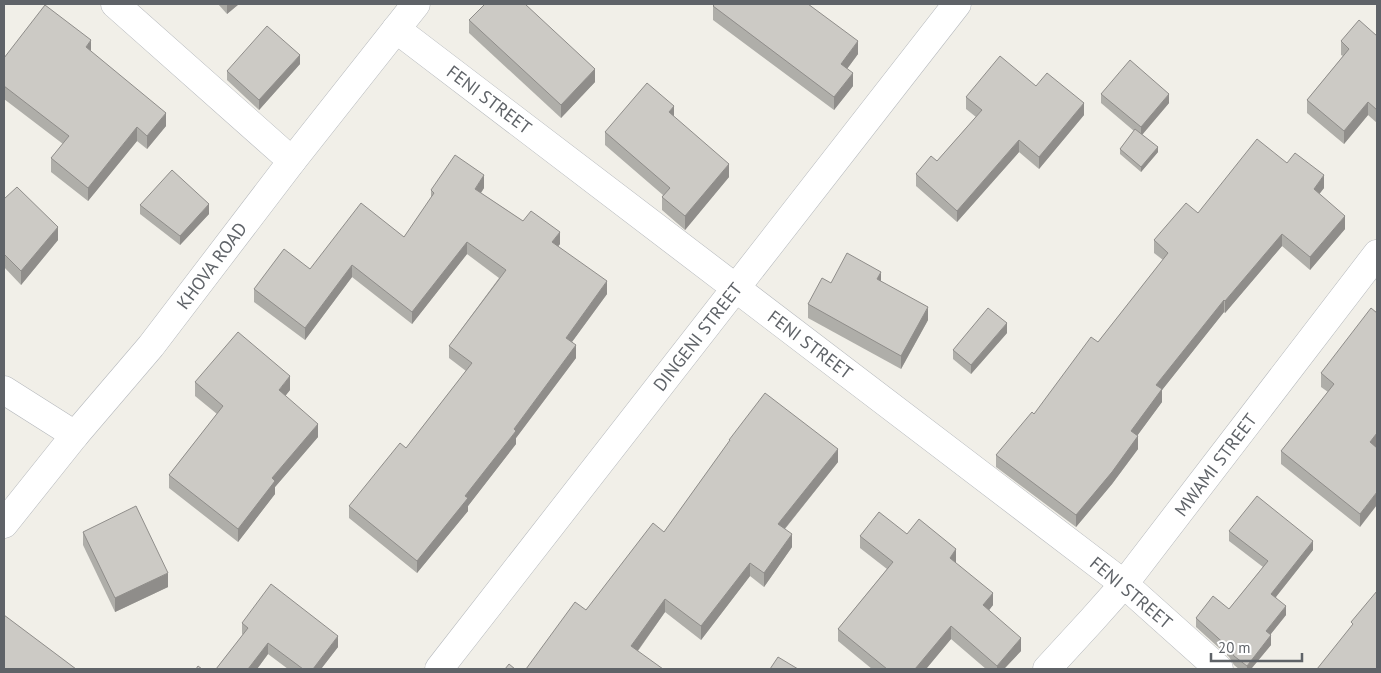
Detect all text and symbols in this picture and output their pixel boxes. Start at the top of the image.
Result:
street label: FENI STREET [442,60,536,139]
street label: KHOVA ROAD [171,218,252,314]
street label: DINGENI STREET [648,278,747,396]
street label: FENI STREET [763,305,857,384]
street label: MWAMI STREET [1169,409,1262,521]
street label: FENI STREET [1085,551,1177,634]
scale bar [1211,630,1302,662]
text: 20 m [1218,638,1251,657]

